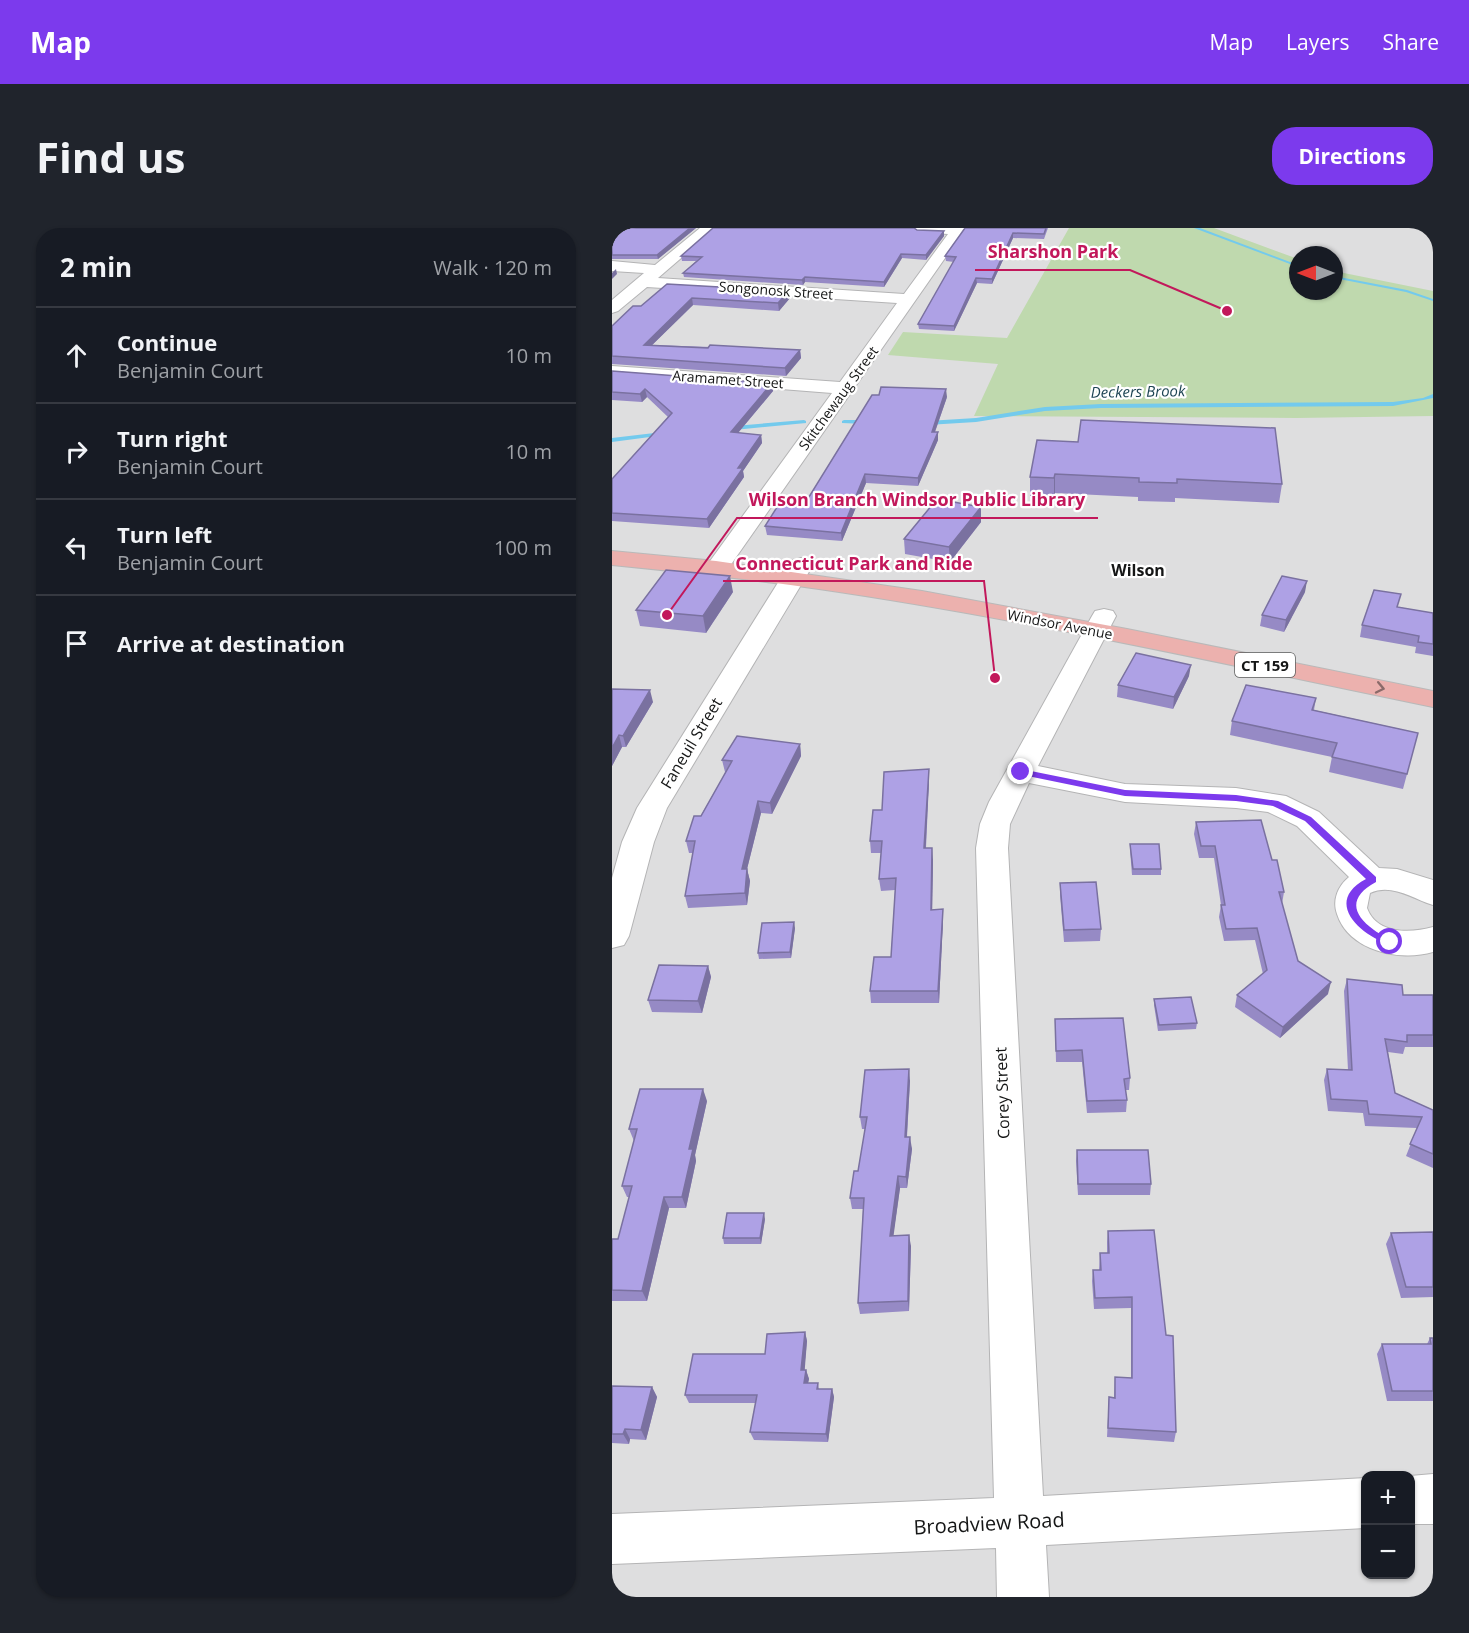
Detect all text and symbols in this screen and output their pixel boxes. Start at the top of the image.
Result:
text: Map [30,23,91,61]
text: Map [1210,28,1253,56]
text: Layers [1286,28,1350,56]
text: Share [1383,28,1439,56]
button: Directions [1272,127,1433,185]
text: Find us [36,128,185,185]
callout: Sharshon Park [975,234,1130,270]
text: Sharshon Park [988,239,1119,263]
north arrow [1289,246,1343,300]
text: 2 min [60,249,132,285]
text: Walk · 120 m [433,254,552,281]
street label: Songonosk Street [718,277,834,303]
text: Continue [117,327,217,357]
icon: ahead [60,339,93,372]
text: 10 m [505,342,552,369]
street label: Skitchewaug Street [794,342,882,454]
text: Benjamin Court [117,357,263,384]
street label: Aramamet Street [672,366,784,392]
water label: Deckers Brook [1091,380,1186,402]
text: Turn right [117,423,228,453]
icon: right [60,435,93,468]
text: 10 m [505,438,552,465]
text: Benjamin Court [117,453,263,480]
callout: Wilson Branch Windsor Public Library [737,482,1098,518]
text: Wilson Branch Windsor Public Library [749,487,1086,511]
text: Turn left [117,519,212,549]
icon: left [60,531,93,564]
text: 100 m [494,534,552,561]
callout: Connecticut Park and Ride [723,545,984,581]
text: Benjamin Court [117,549,263,576]
text: Connecticut Park and Ride [735,551,973,575]
district label: Wilson [1111,559,1165,581]
street label: Windsor Avenue [1006,604,1114,644]
icon: arrive [60,627,93,660]
text: Arrive at destination [117,628,345,658]
road number: CT 159 [1235,653,1295,677]
one-way arrow [1375,681,1385,694]
street label: Faneuil Street [655,693,727,793]
route end [1007,758,1033,784]
route start [1376,928,1402,954]
street label: Corey Street [989,1046,1015,1139]
map controls [1361,1471,1415,1579]
button: + [1361,1471,1415,1525]
street label: Broadview Road [913,1506,1065,1540]
button: − [1361,1525,1415,1579]

